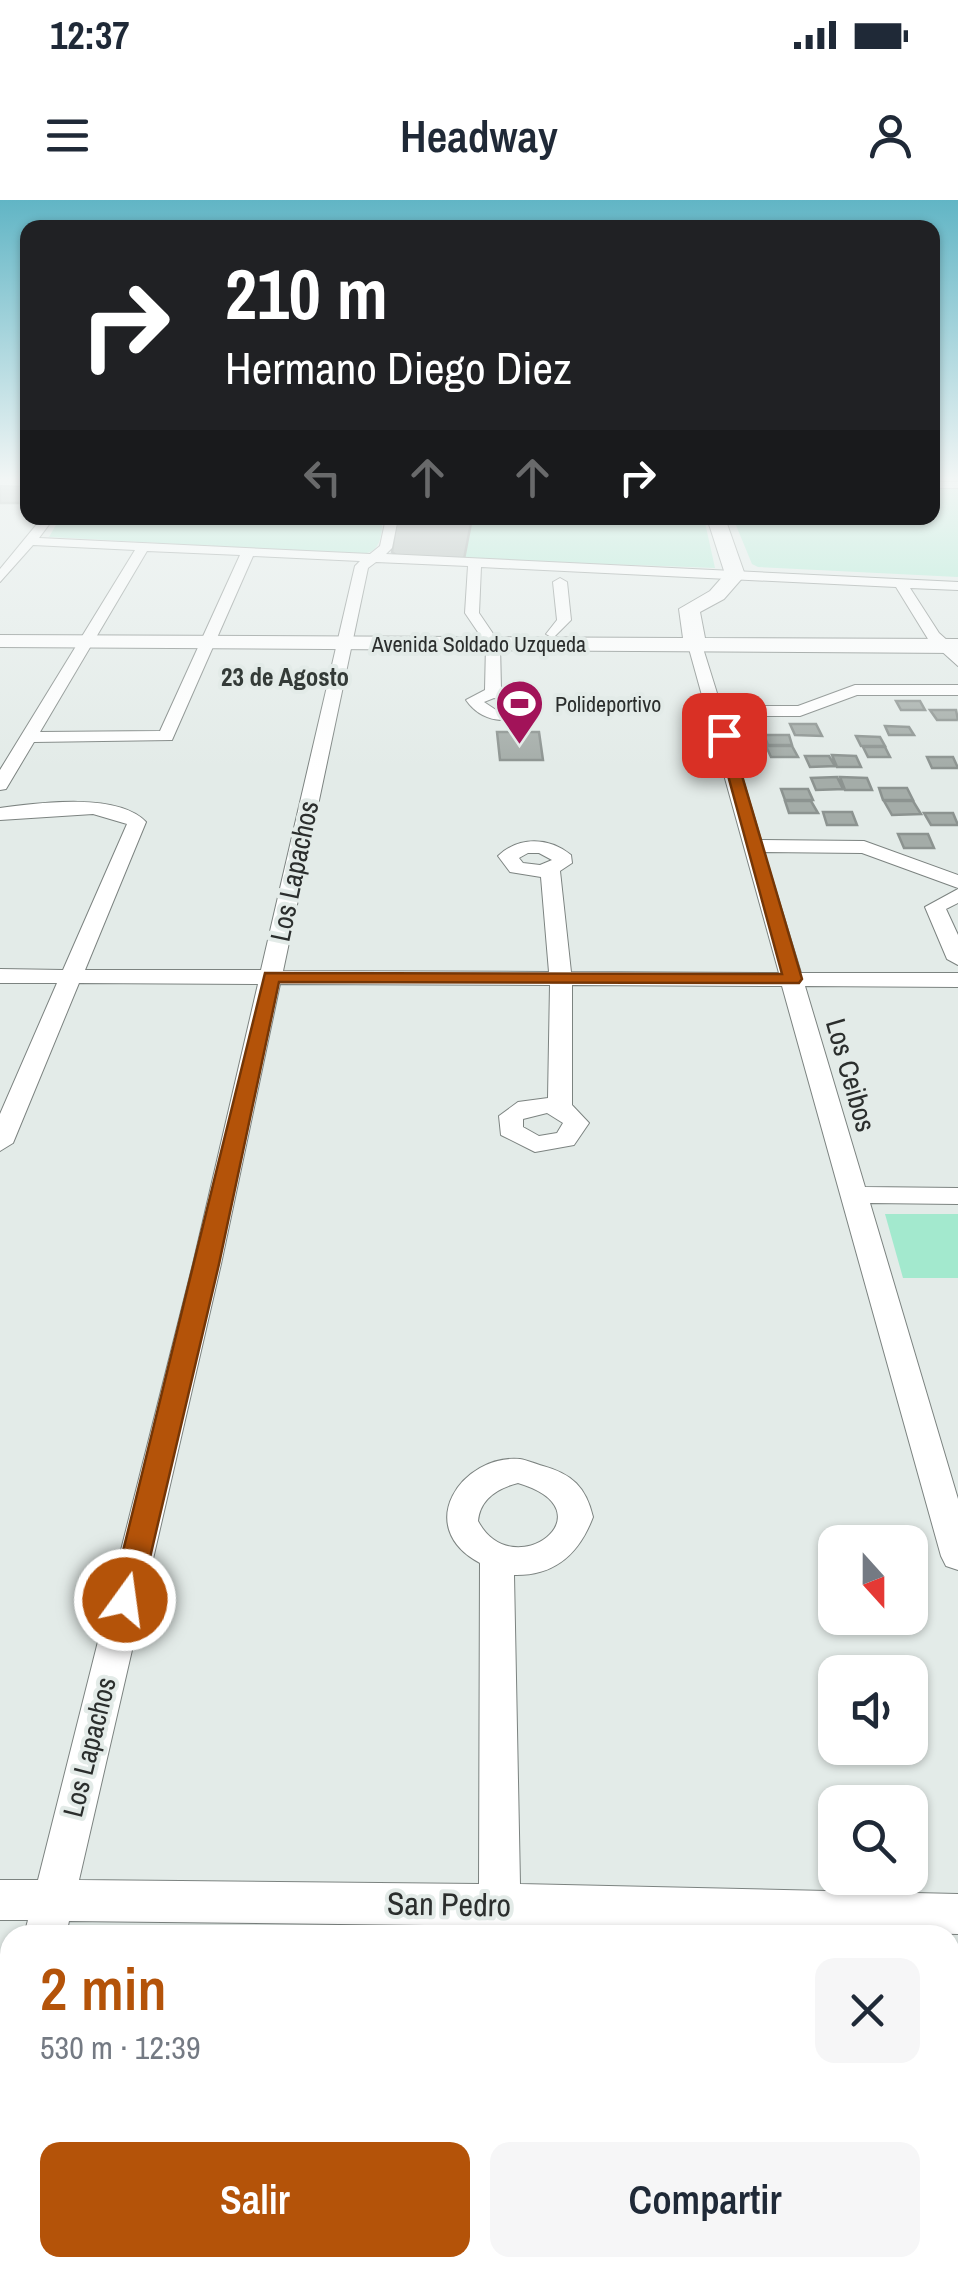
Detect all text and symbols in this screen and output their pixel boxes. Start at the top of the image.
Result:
text: 12:37 [50,10,130,61]
text: Headway [400,105,558,166]
icon: menu [40,108,95,163]
icon: person [863,108,918,163]
text: 210 m [225,247,388,341]
icon: right [60,260,190,390]
text: Hermano Diego Diez [225,337,572,398]
icon: left [295,450,350,505]
icon: ahead [400,450,455,505]
icon: ahead [505,450,560,505]
icon: right [610,450,665,505]
street label: Avenida Soldado Uzqueda [371,629,586,659]
district label: 23 de Agosto [221,660,349,694]
sports icon: Polideportivo [494,678,546,746]
place label: Polideportivo [555,689,661,719]
pin [682,693,767,778]
icon: arrive [697,708,752,763]
street label: Los Lapachos [261,797,327,945]
street label: Los Ceibos [817,1014,885,1136]
north arrow [818,1525,928,1635]
map controls [818,1525,928,1895]
position arrow [73,1548,177,1652]
button: sound [818,1655,928,1765]
street label: Los Lapachos [53,1673,125,1821]
button: search [818,1785,928,1895]
street label: San Pedro [387,1881,511,1927]
text: 2 min [40,1948,167,2029]
button: close [815,1958,920,2063]
text: 530 m · 12:39 [40,2026,200,2069]
button: Salir [40,2142,470,2257]
button: Compartir [490,2142,920,2257]

